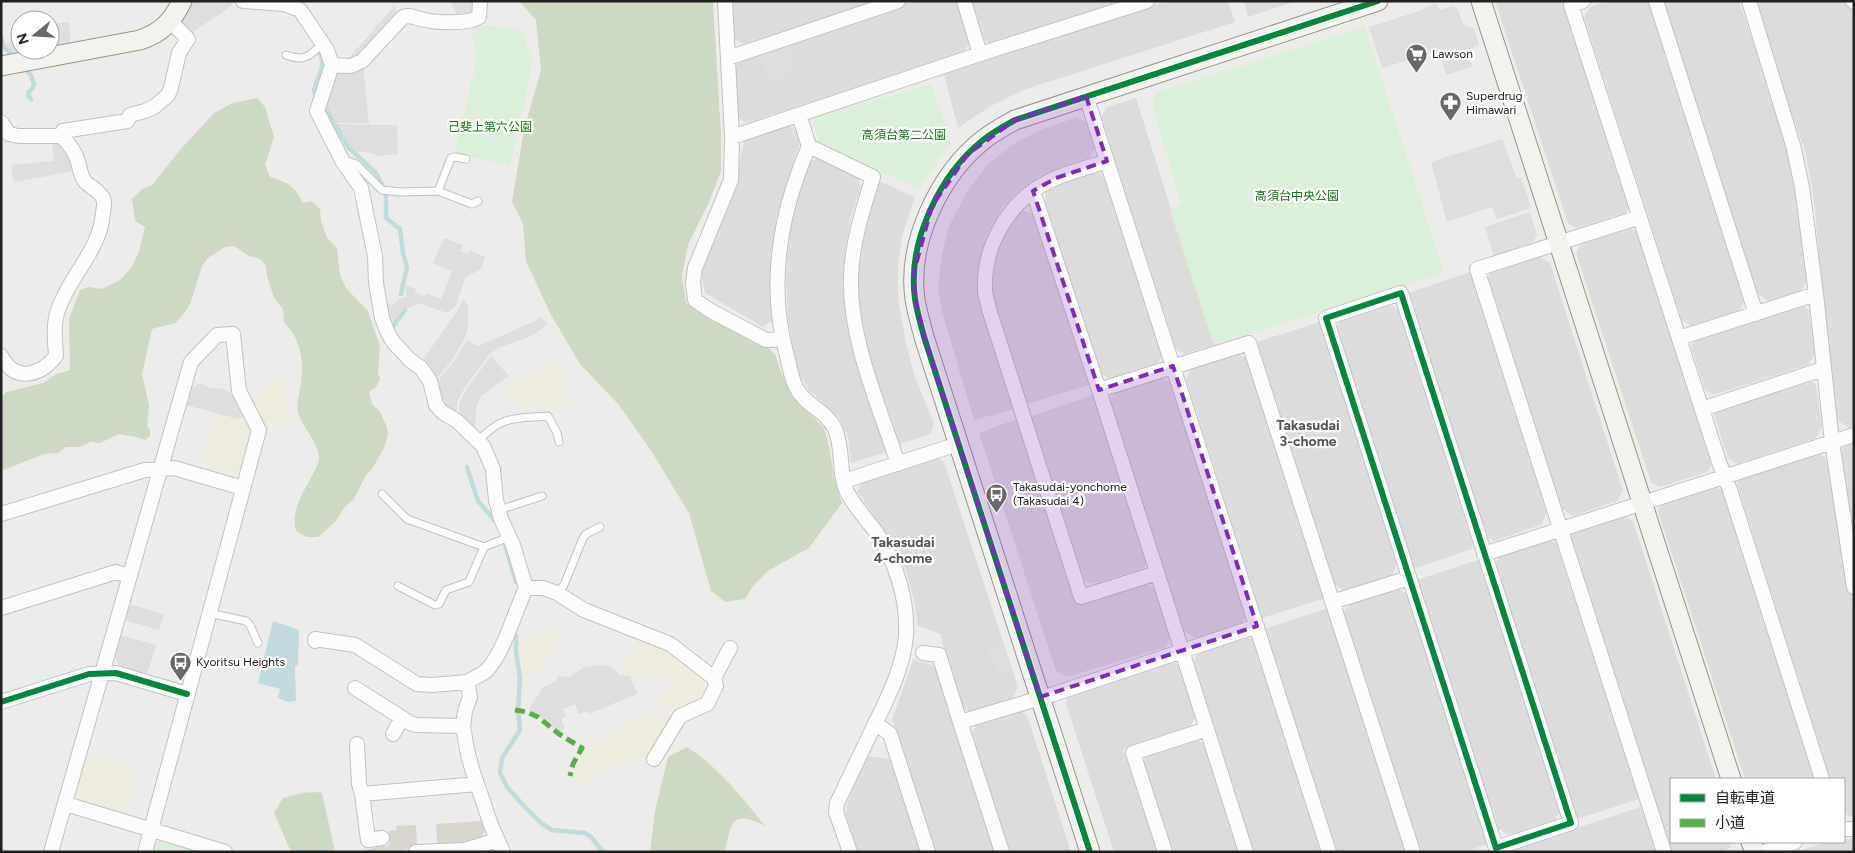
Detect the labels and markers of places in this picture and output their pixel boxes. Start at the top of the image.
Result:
supermarket icon: Lawson [1404,42,1428,73]
place label: Lawson [1432,47,1473,61]
place label: Superdrug Himawari [1466,89,1523,117]
pharmacy icon: Superdrug Himawari [1438,91,1462,122]
place label: Takasudai-yonchome (Takasudai 4) [1013,480,1127,508]
bus stop icon: Takasudai-yonchome (Takasudai 4) [985,482,1009,513]
bus stop icon: Kyoritsu Heights [168,650,192,681]
place label: Kyoritsu Heights [196,655,286,669]

